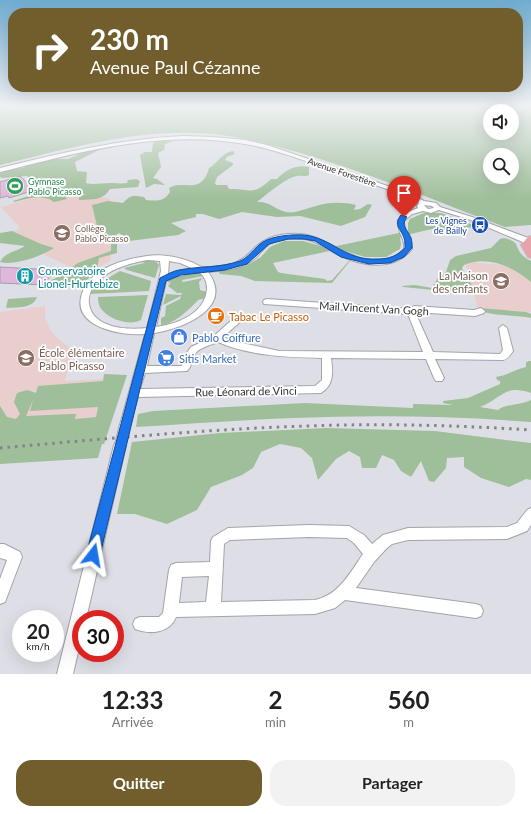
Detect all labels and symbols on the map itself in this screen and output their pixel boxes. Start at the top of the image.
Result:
street label: Avenue Forestière [306,155,378,189]
sports icon: Gymnase Pablo Picasso [5,176,25,196]
place label: Gymnase Pablo Picasso [28,176,82,197]
pin [387,176,421,217]
place label: Les Vignes de Bailly [425,215,467,236]
bus stop icon: Les Vignes de Bailly [470,215,490,235]
school or university icon: Collège Pablo Picasso [52,223,72,243]
place label: Collège Pablo Picasso [75,223,129,244]
place label: Conservatoire Lionel-Hurtebize [38,264,119,290]
building icon: Conservatoire Lionel-Hurtebize [15,266,35,286]
place label: La Maison des enfants [433,269,488,295]
school or university icon: La Maison des enfants [491,271,511,291]
street label: Mail Vincent Van Gogh [319,299,429,317]
cafe icon: Tabac Le Picasso [206,306,226,326]
place label: Tabac Le Picasso [229,310,309,323]
shop icon: Pablo Coiffure [169,327,189,347]
place label: Pablo Coiffure [192,331,261,344]
place label: École élémentaire Pablo Picasso [39,346,125,372]
school or university icon: École élémentaire Pablo Picasso [16,348,36,368]
supermarket icon: Sitis Market [156,348,176,368]
place label: Sitis Market [179,352,236,365]
street label: Rue Léonard de Vinci [195,384,297,398]
position arrow [72,534,114,576]
speed limit sign: 30 [72,610,124,662]

